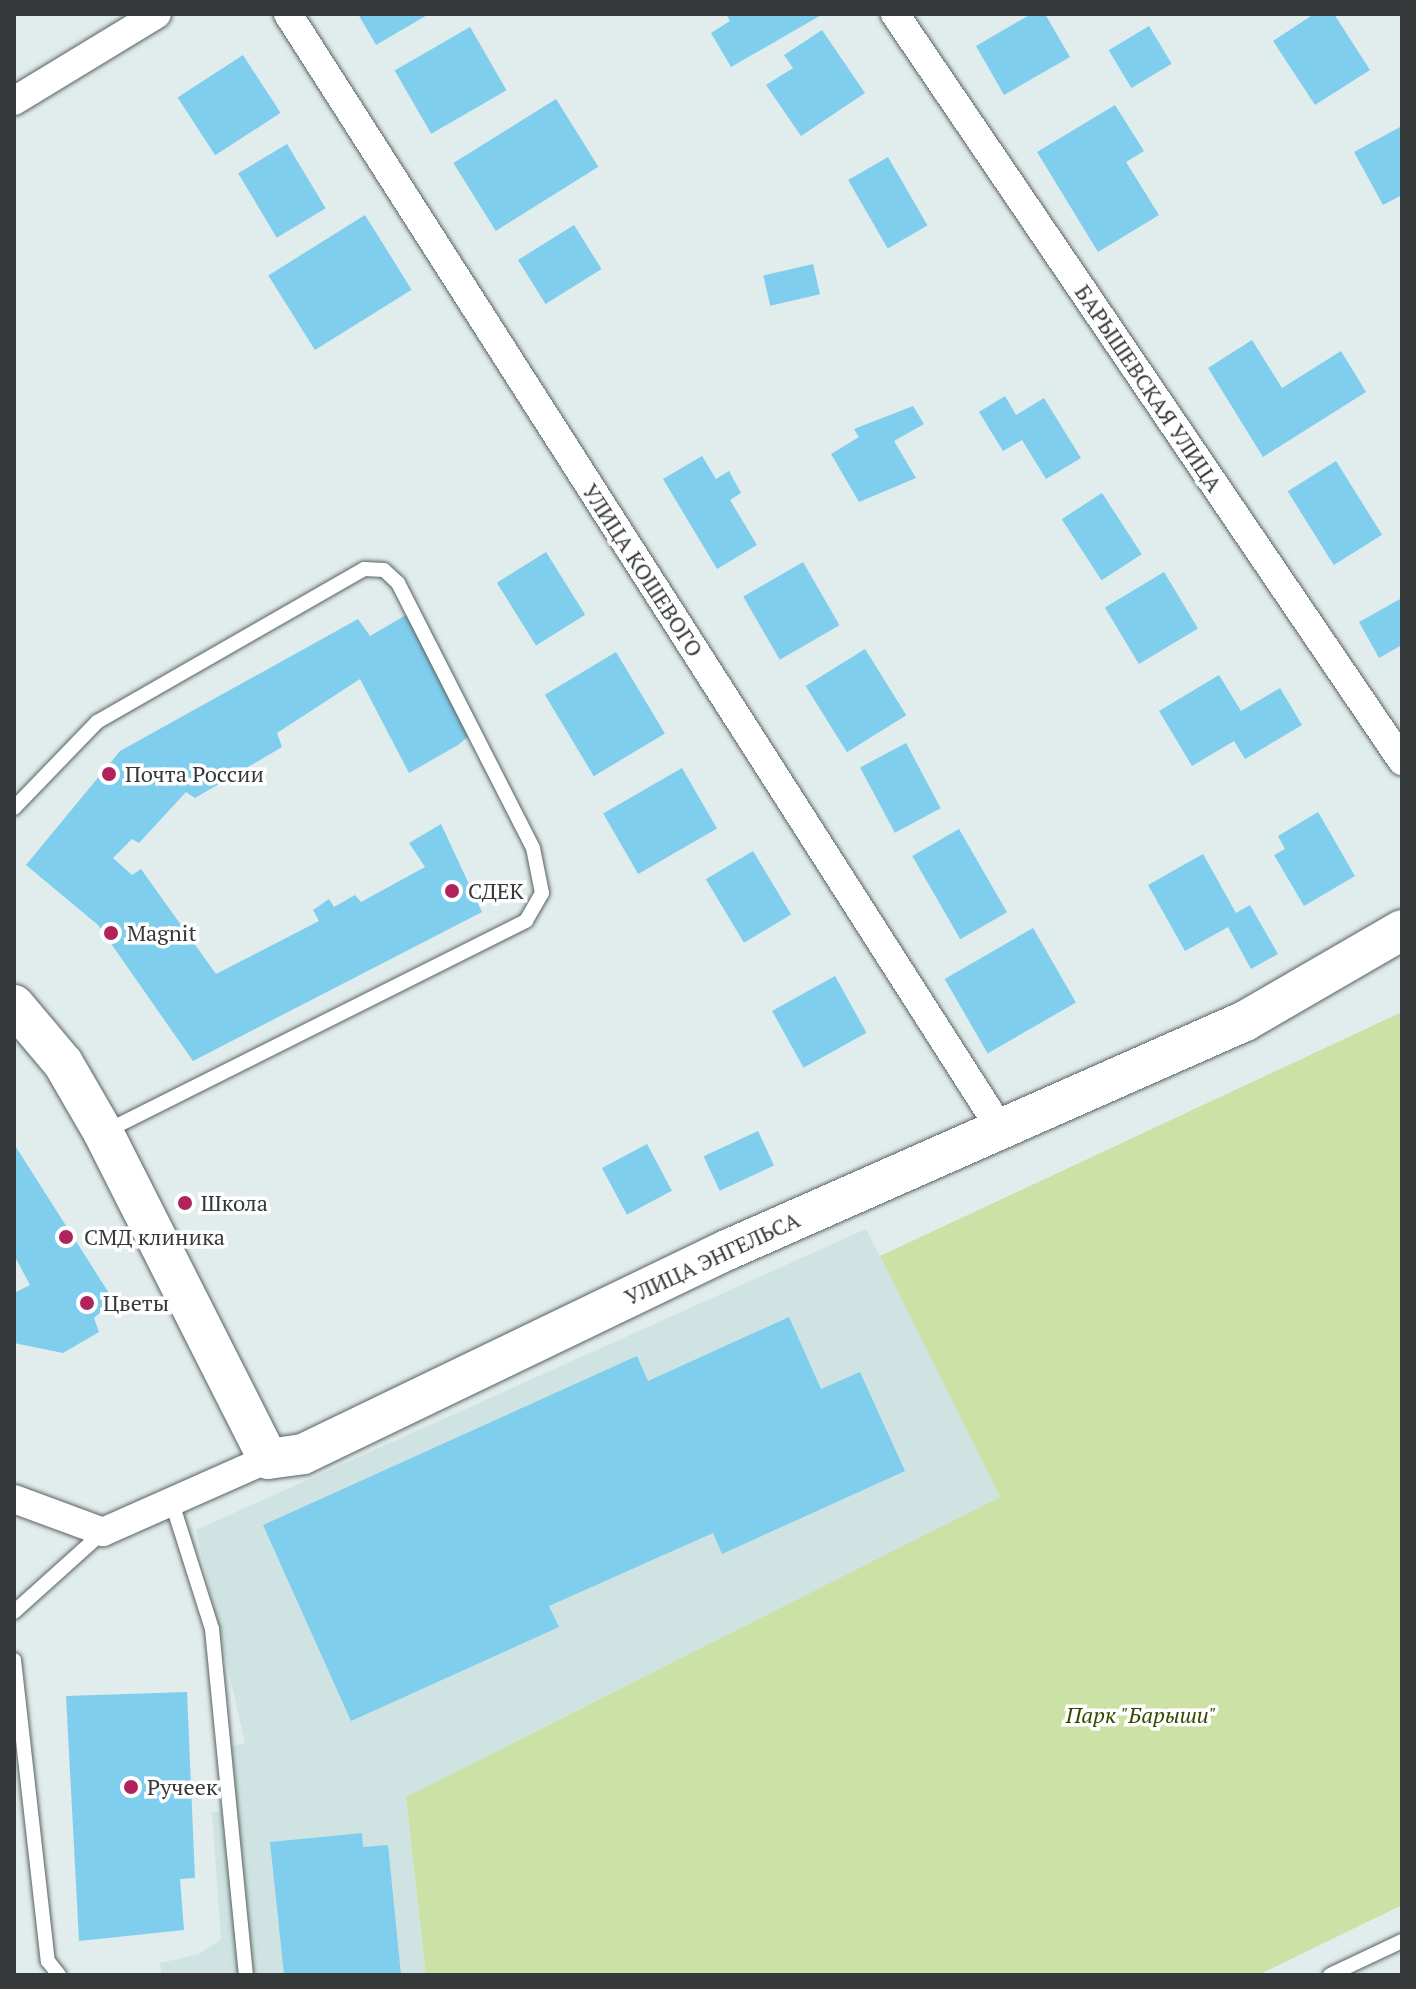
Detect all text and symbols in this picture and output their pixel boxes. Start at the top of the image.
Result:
street label: БАРЫШЕВСКАЯ УЛИЦА [1070,279,1228,497]
street label: УЛИЦА КОШЕВОГО [577,478,709,662]
place label: Почта России [125,761,264,787]
marker: Почта России [100,765,118,783]
place label: СДЕК [468,878,524,904]
marker: СДЕК [443,882,461,900]
place label: Magnit [127,920,197,946]
marker: Magnit [102,924,120,942]
place label: Школа [201,1190,268,1216]
marker: Школа [176,1194,194,1212]
street label: УЛИЦА ЭНГЕЛЬСА [620,1206,804,1310]
place label: СМД клиника [84,1224,225,1250]
marker: СМД клиника [55,1226,77,1248]
place label: Цветы [103,1290,169,1316]
marker: Цветы [78,1294,96,1312]
park label: Парк "Барыши" [1065,1702,1217,1728]
place label: Ручеек [147,1774,218,1800]
marker: Ручеек [122,1778,140,1796]

